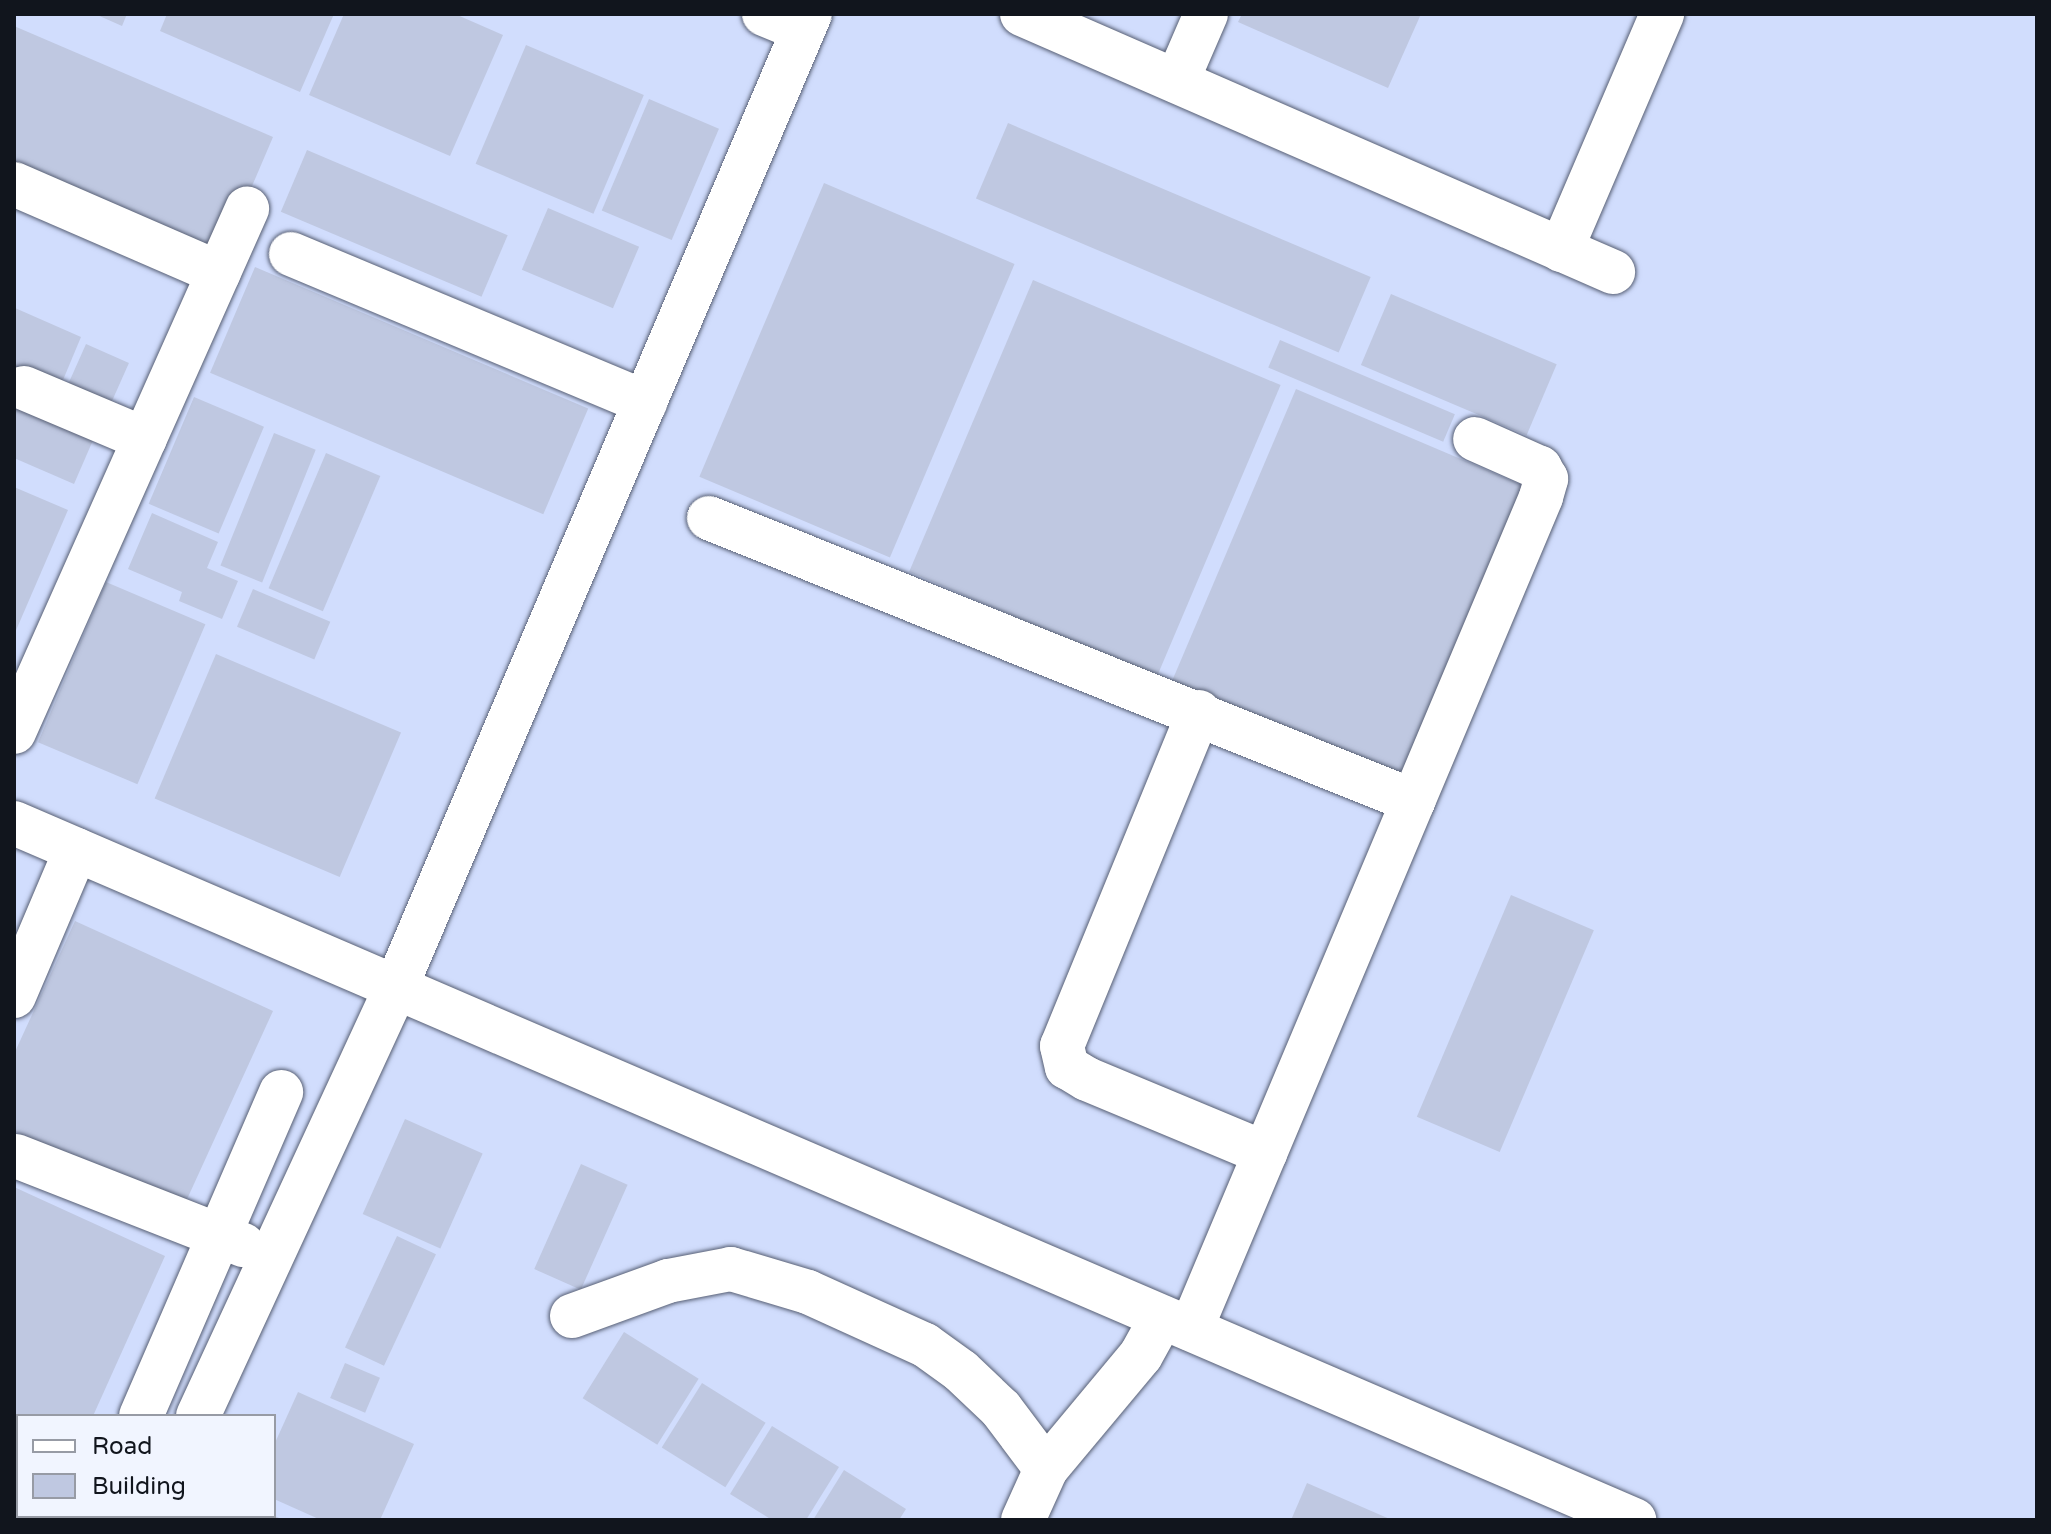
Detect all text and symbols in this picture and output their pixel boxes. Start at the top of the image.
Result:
legend [16,1414,276,1518]
text: Road [92,1432,152,1461]
text: Building [92,1472,186,1501]

